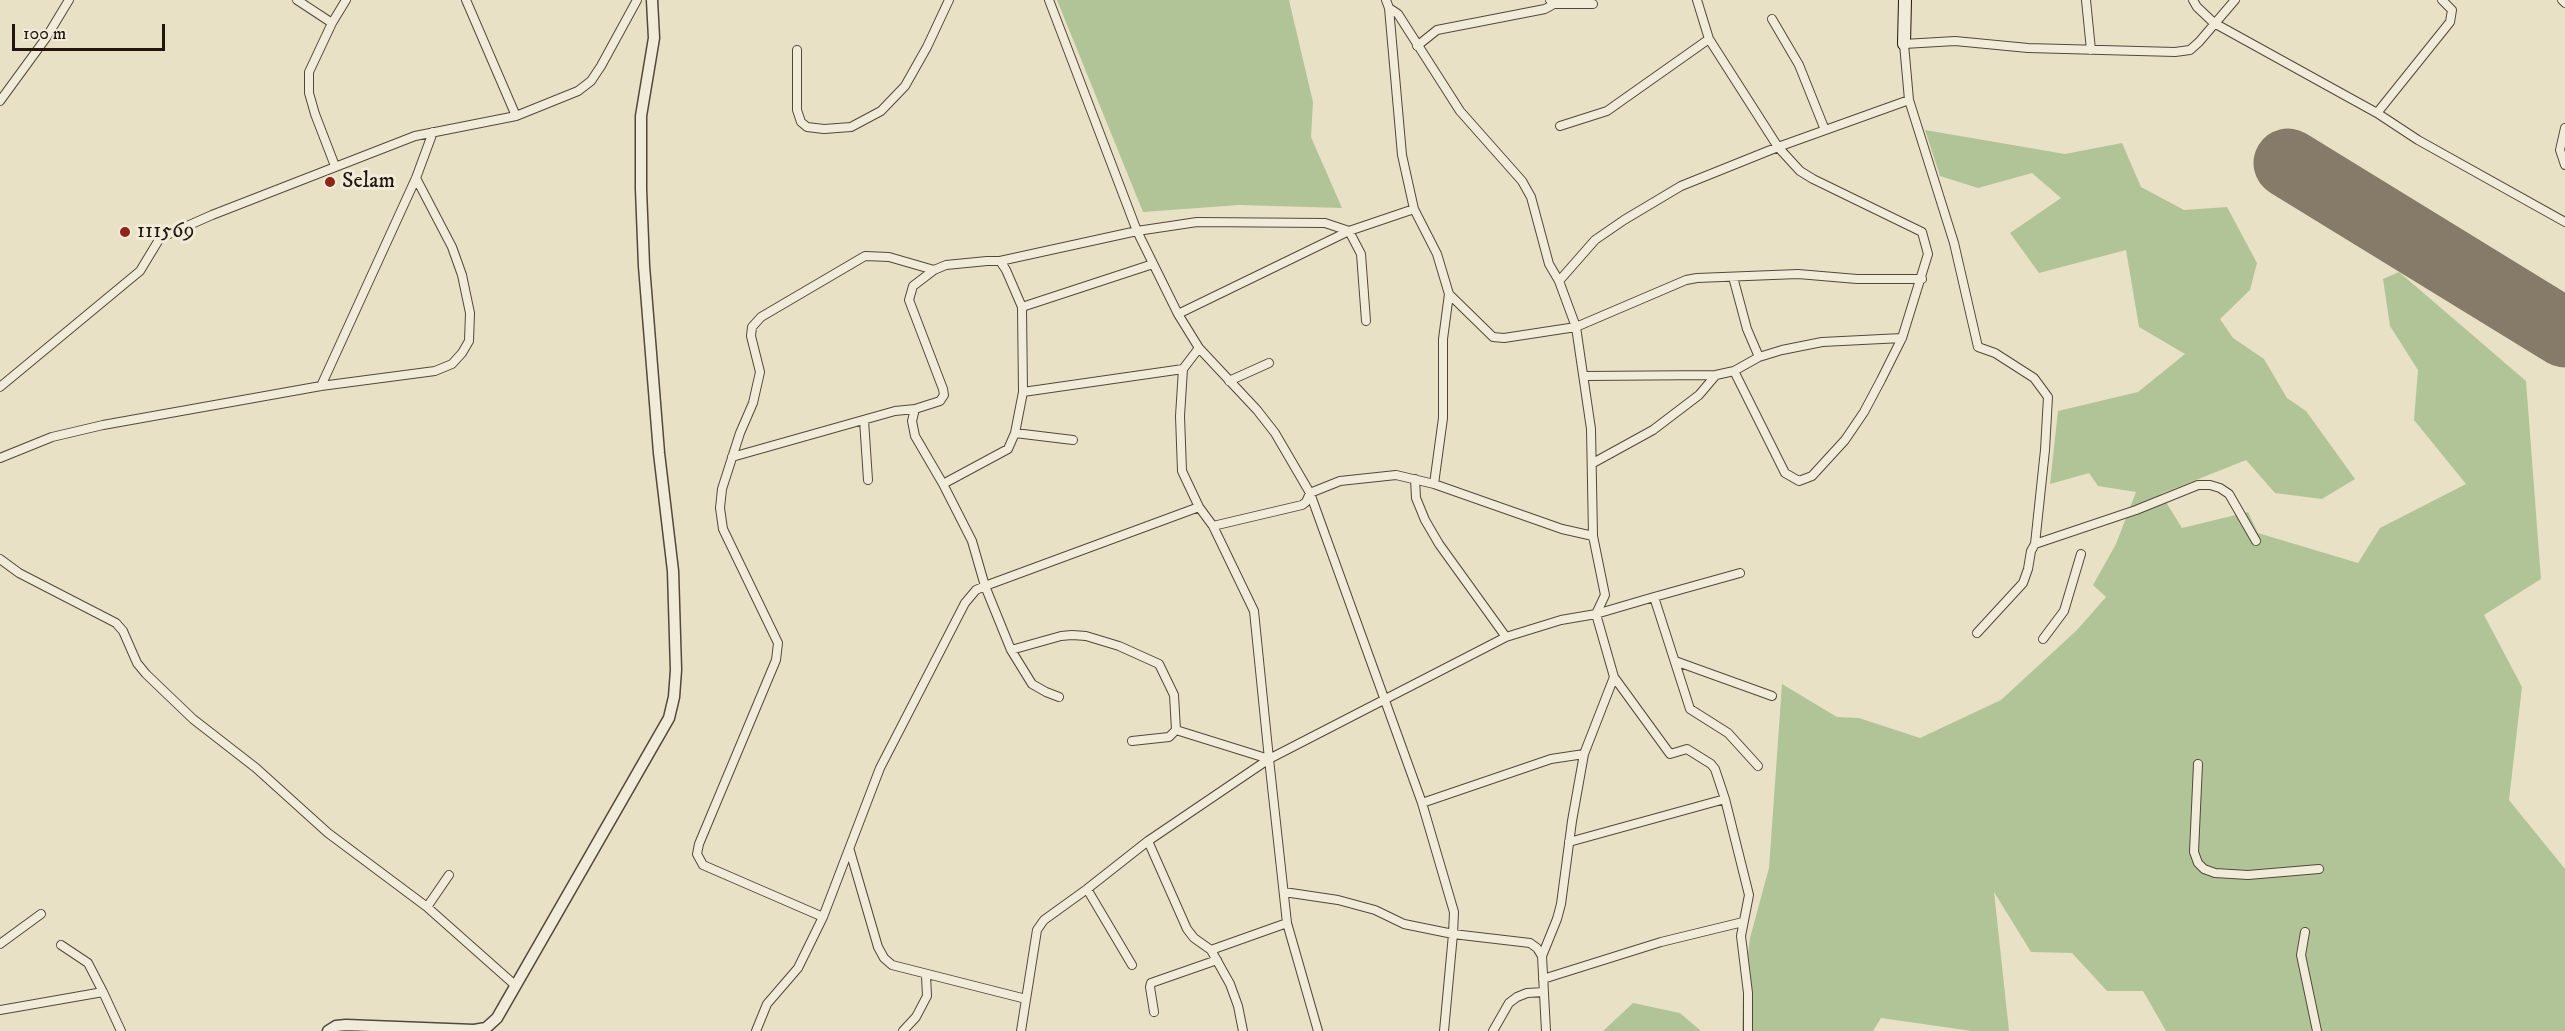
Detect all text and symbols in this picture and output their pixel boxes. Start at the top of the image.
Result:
scale bar [15,12,168,50]
text: 100 m [23,23,66,45]
place label: Selam [342,169,395,195]
marker: Selam [323,175,337,189]
place label: 111569 [137,219,194,245]
marker: 111569 [118,225,132,239]

